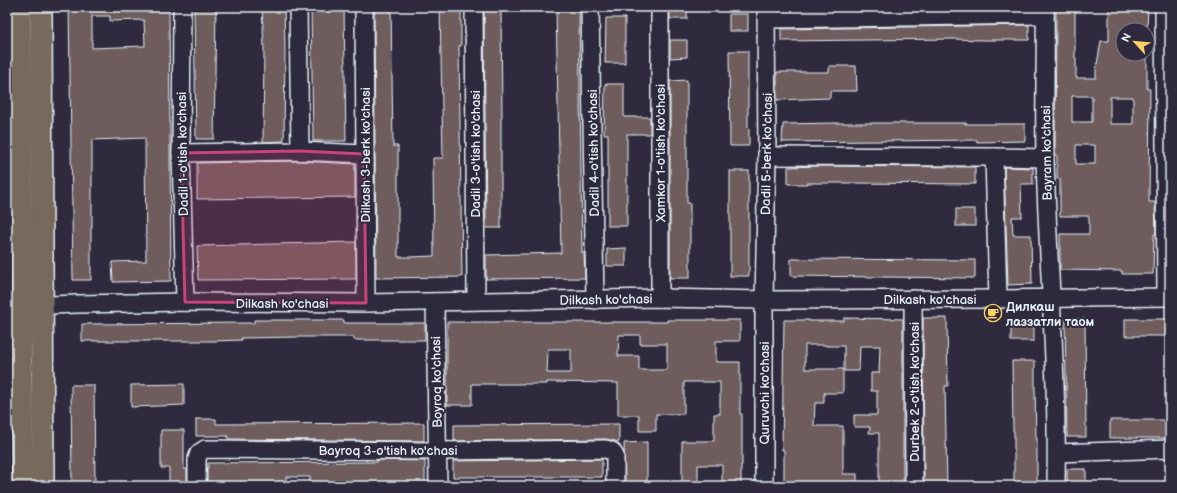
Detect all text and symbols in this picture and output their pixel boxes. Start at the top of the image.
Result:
north arrow [1115,22,1155,62]
text: N [1119,31,1134,44]
street label: Xamkor 1-o'tish ko'chasi [653,84,669,223]
street label: Dilkash 3-berk ko'chasi [358,87,374,223]
street label: Dadil 4-o'tish ko'chasi [585,89,603,217]
street label: Dadil 3-o'tish ko'chasi [468,90,484,218]
street label: Dadil 1-o'tish ko'chasi [174,92,192,216]
street label: Dadil 5-berk ko'chasi [758,93,776,215]
street label: Bayram ko'chasi [1038,105,1056,201]
street label: Dilkash ko'chasi [559,291,653,309]
street label: Dilkash ko'chasi [883,292,977,308]
street label: Dilkash ko'chasi [235,296,329,312]
place label: Дилкаш лаззатли таом [1005,299,1095,330]
cafe icon: Дилкаш лаззатли таом [983,303,1003,323]
street label: Durbek 2-o'tish ko'chasi [907,322,923,462]
street label: Boyroq ko'chasi [428,336,446,428]
street label: Quruvchi ko'chasi [757,341,773,445]
street label: Bayroq 3-o'tish ko'chasi [318,443,458,459]

